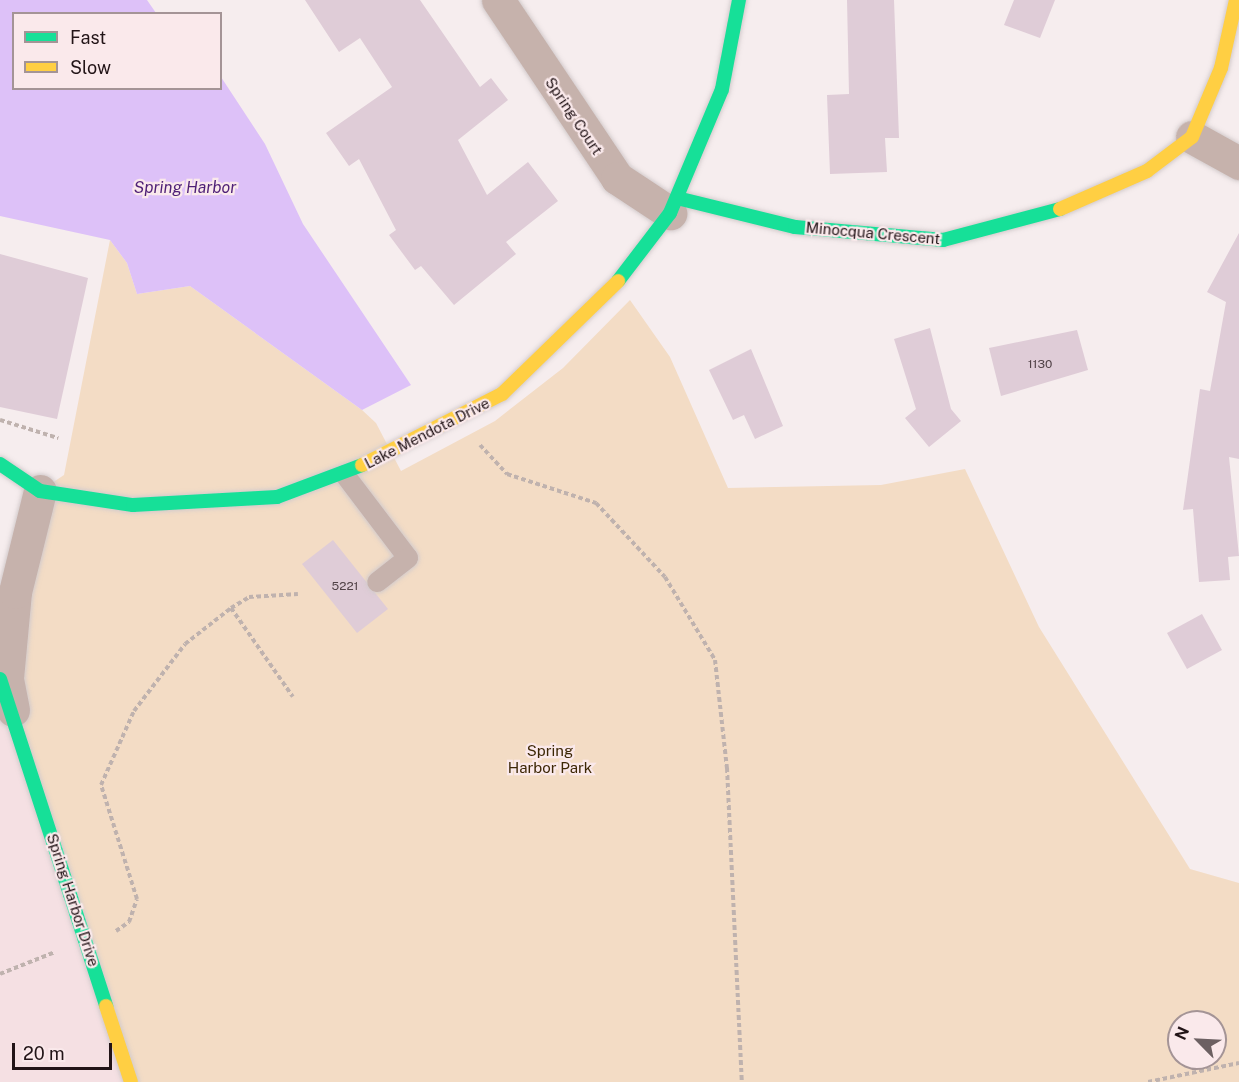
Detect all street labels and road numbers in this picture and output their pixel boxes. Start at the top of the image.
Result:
street label: Spring Court [542,74,606,158]
street label: Minocqua Crescent [805,218,941,248]
street label: Lake Mendota Drive [361,394,493,472]
street label: Spring Harbor Drive [43,831,103,969]

